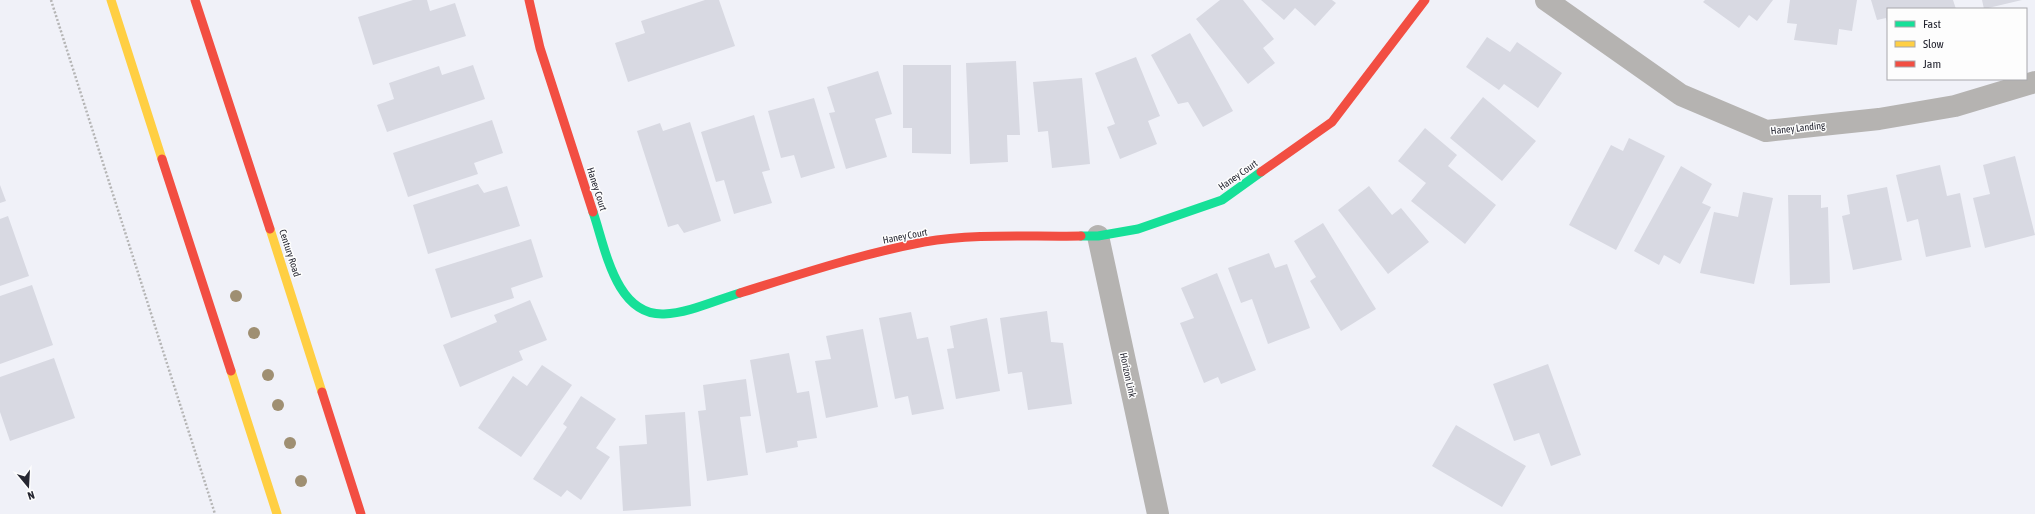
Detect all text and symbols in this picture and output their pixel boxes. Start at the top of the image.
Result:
legend [1887,8,2027,80]
text: Fast [1923,17,1941,31]
text: Slow [1923,37,1944,51]
text: Jam [1923,57,1941,71]
street label: Haney Landing [1770,120,1827,136]
street label: Haney Court [1216,158,1260,192]
street label: Haney Court [585,166,609,212]
street label: Haney Court [882,226,928,246]
street label: Century Road [277,228,303,278]
street label: Horizon Link [1118,352,1138,399]
north arrow [8,466,48,506]
text: N [26,489,36,502]

